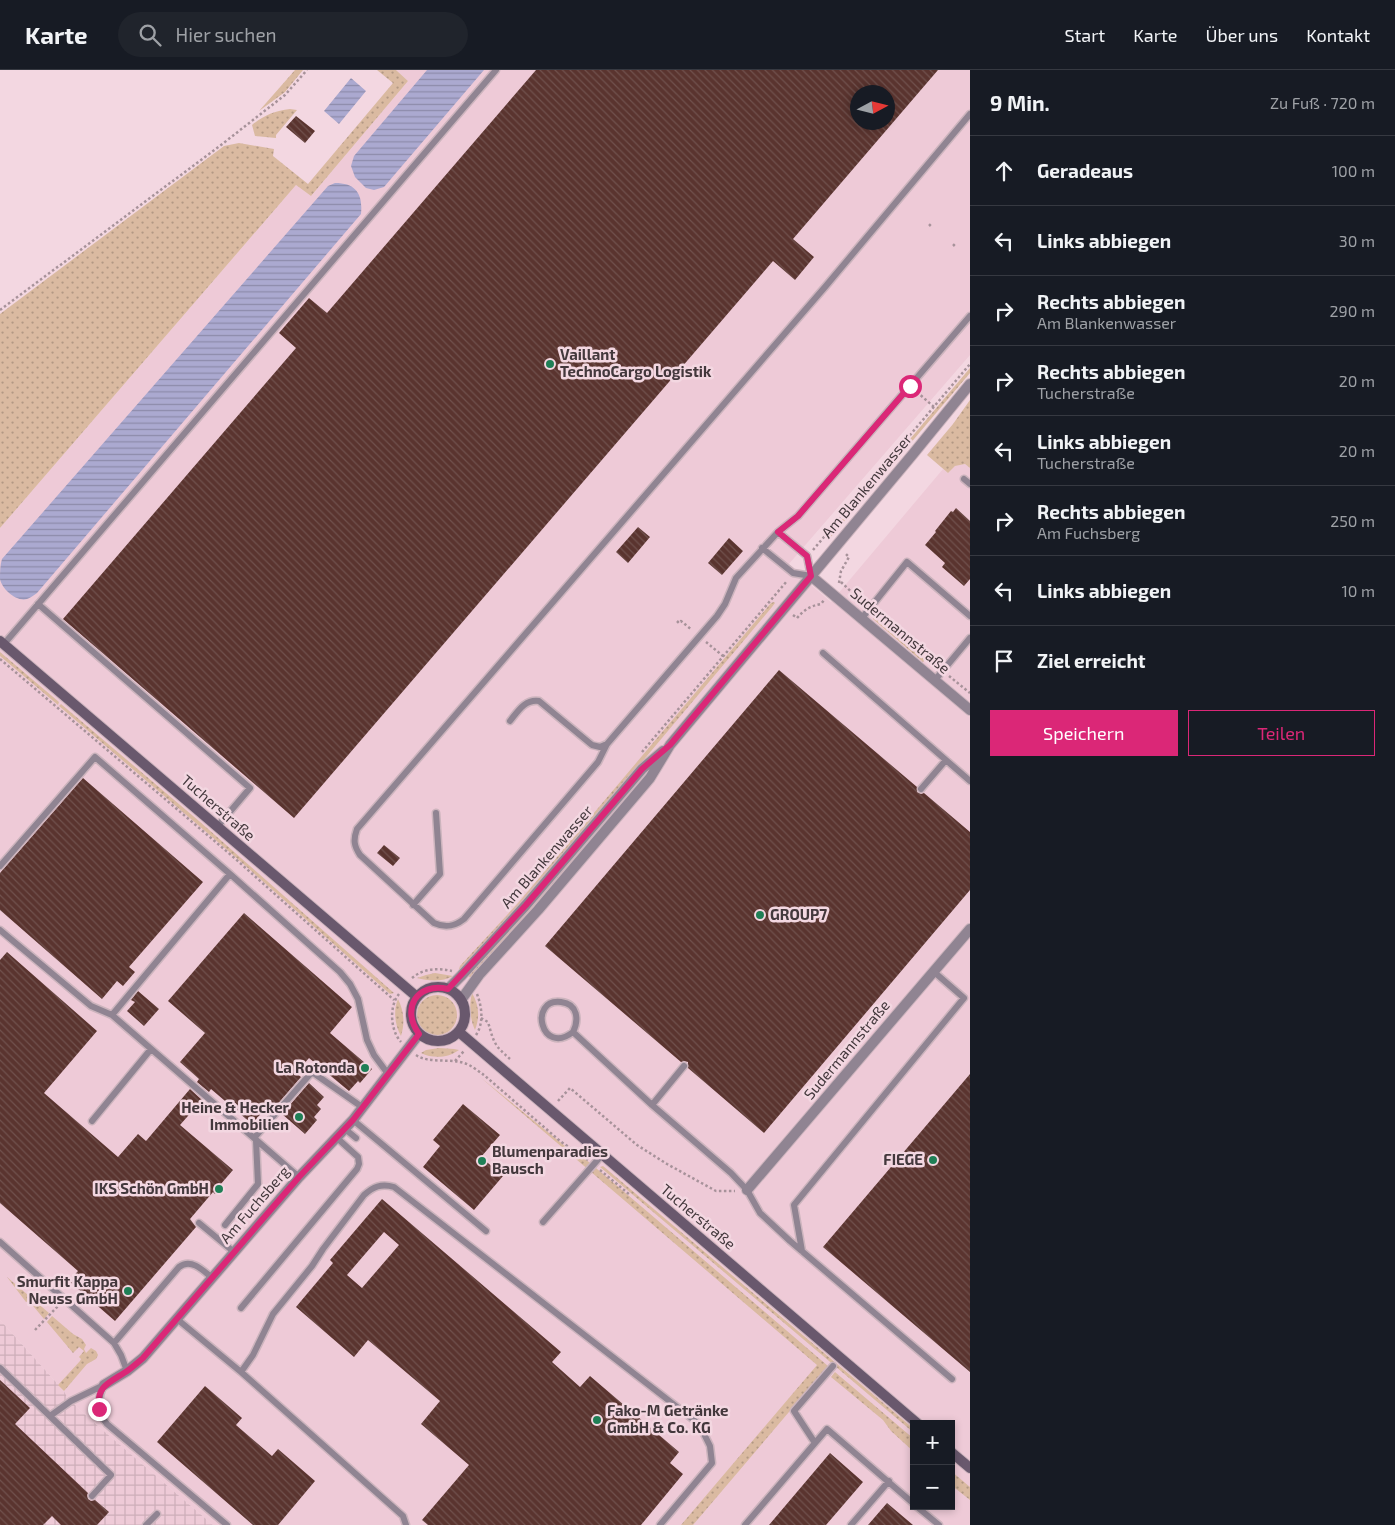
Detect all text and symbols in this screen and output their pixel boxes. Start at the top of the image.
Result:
search box [118,12,468,57]
text: Karte [25,20,88,49]
icon: search [136,21,164,49]
text: Hier suchen [176,23,277,46]
text: Start [1064,24,1105,46]
text: Karte [1133,24,1178,46]
text: Über uns [1206,24,1278,46]
text: Kontakt [1306,24,1370,46]
north arrow [850,85,895,130]
text: 9 Min. [990,90,1050,115]
text: Zu Fuß · 720 m [1270,93,1375,112]
icon: ahead [990,157,1018,185]
text: Geradeaus [1037,159,1133,182]
text: 100 m [1332,161,1375,180]
icon: left [990,227,1018,255]
text: Links abbiegen [1037,229,1171,252]
text: 30 m [1339,231,1375,250]
text: Rechts abbiegen [1037,290,1185,313]
icon: right [990,297,1018,325]
text: 290 m [1330,301,1375,320]
text: Am Blankenwasser [1037,313,1176,332]
place label: Vaillant TechnoCargo Logistik [560,345,712,380]
marker: Vaillant TechnoCargo Logistik [544,358,556,370]
text: Rechts abbiegen [1037,360,1185,383]
icon: right [990,367,1018,395]
text: 20 m [1339,371,1375,390]
route start [899,375,922,398]
text: Tucherstraße [1037,383,1135,402]
street label: Am Blankenwasser [817,430,915,541]
text: Links abbiegen [1037,430,1171,453]
icon: left [990,437,1018,465]
text: 20 m [1339,441,1375,460]
text: Tucherstraße [1037,453,1135,472]
text: Rechts abbiegen [1037,500,1185,523]
icon: right [990,507,1018,535]
text: 250 m [1330,511,1375,530]
text: Am Fuchsberg [1037,523,1140,542]
icon: left [990,577,1018,605]
text: Links abbiegen [1037,579,1171,602]
text: 10 m [1341,581,1375,600]
street label: Sudermannstraße [847,583,954,677]
icon: arrive [990,647,1018,675]
text: Ziel erreicht [1037,649,1146,672]
button: Speichern [990,710,1178,756]
button: Teilen [1188,710,1375,756]
street label: Tucherstraße [178,770,259,844]
street label: Am Blankenwasser [497,801,596,912]
place label: GROUP7 [770,905,827,923]
marker: GROUP7 [754,909,766,921]
street label: Sudermannstraße [799,996,893,1103]
place label: La Rotonda [275,1058,355,1076]
marker: La Rotonda [359,1062,371,1074]
place label: Heine & Hecker Immobilien [181,1098,290,1133]
marker: Heine & Hecker Immobilien [293,1111,305,1123]
place label: Blumenparadies Bausch [492,1142,608,1177]
place label: FIEGE [883,1150,923,1168]
marker: FIEGE [927,1154,939,1166]
marker: Blumenparadies Bausch [476,1155,488,1167]
street label: Am Fuchsberg [216,1161,293,1247]
place label: IKS Schön GmbH [94,1179,209,1197]
street label: Tucherstraße [658,1180,740,1253]
marker: IKS Schön GmbH [213,1183,225,1195]
place label: Smurfit Kappa Neuss GmbH [17,1272,118,1307]
marker: Smurfit Kappa Neuss GmbH [122,1285,134,1297]
route end [88,1398,111,1421]
place label: Fako-M Getränke GmbH & Co. KG [607,1401,729,1436]
marker: Fako-M Getränke GmbH & Co. KG [591,1414,603,1426]
map controls [910,1420,955,1510]
button: + [910,1420,955,1465]
button: − [910,1465,955,1510]

